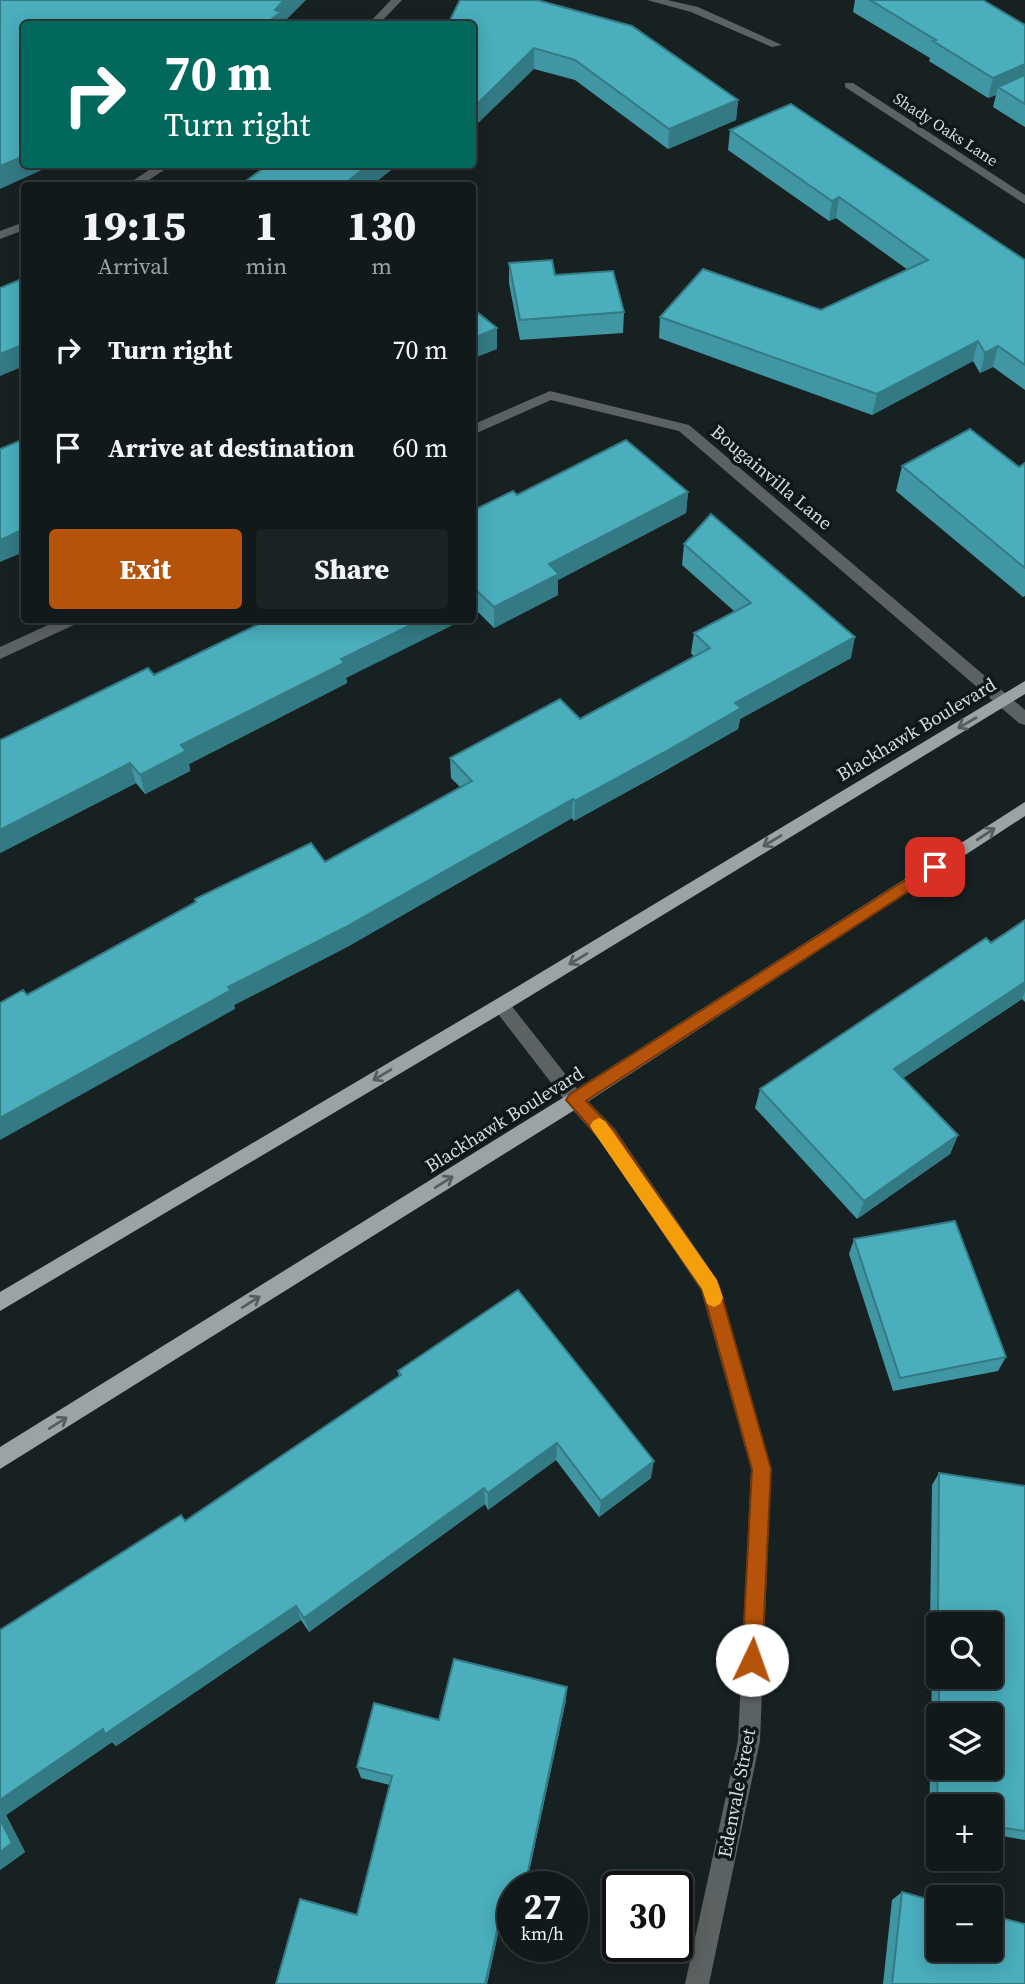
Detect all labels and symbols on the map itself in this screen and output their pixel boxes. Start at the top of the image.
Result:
street label: Shady Oaks Lane [889,87,1003,171]
street label: Bougainvilla Lane [706,418,838,536]
street label: Blackhawk Boulevard [831,671,1001,787]
one-way arrow [957,716,977,730]
one-way arrow [975,826,995,840]
one-way arrow [763,834,783,848]
pin [905,837,965,897]
one-way arrow [568,952,588,966]
street label: Blackhawk Boulevard [420,1060,588,1178]
one-way arrow [373,1069,393,1083]
one-way arrow [433,1174,453,1188]
one-way arrow [240,1295,260,1309]
one-way arrow [47,1415,67,1429]
position arrow [715,1623,789,1697]
street label: Edenvale Street [711,1726,761,1860]
speed limit sign: 30 [602,1871,693,1962]

